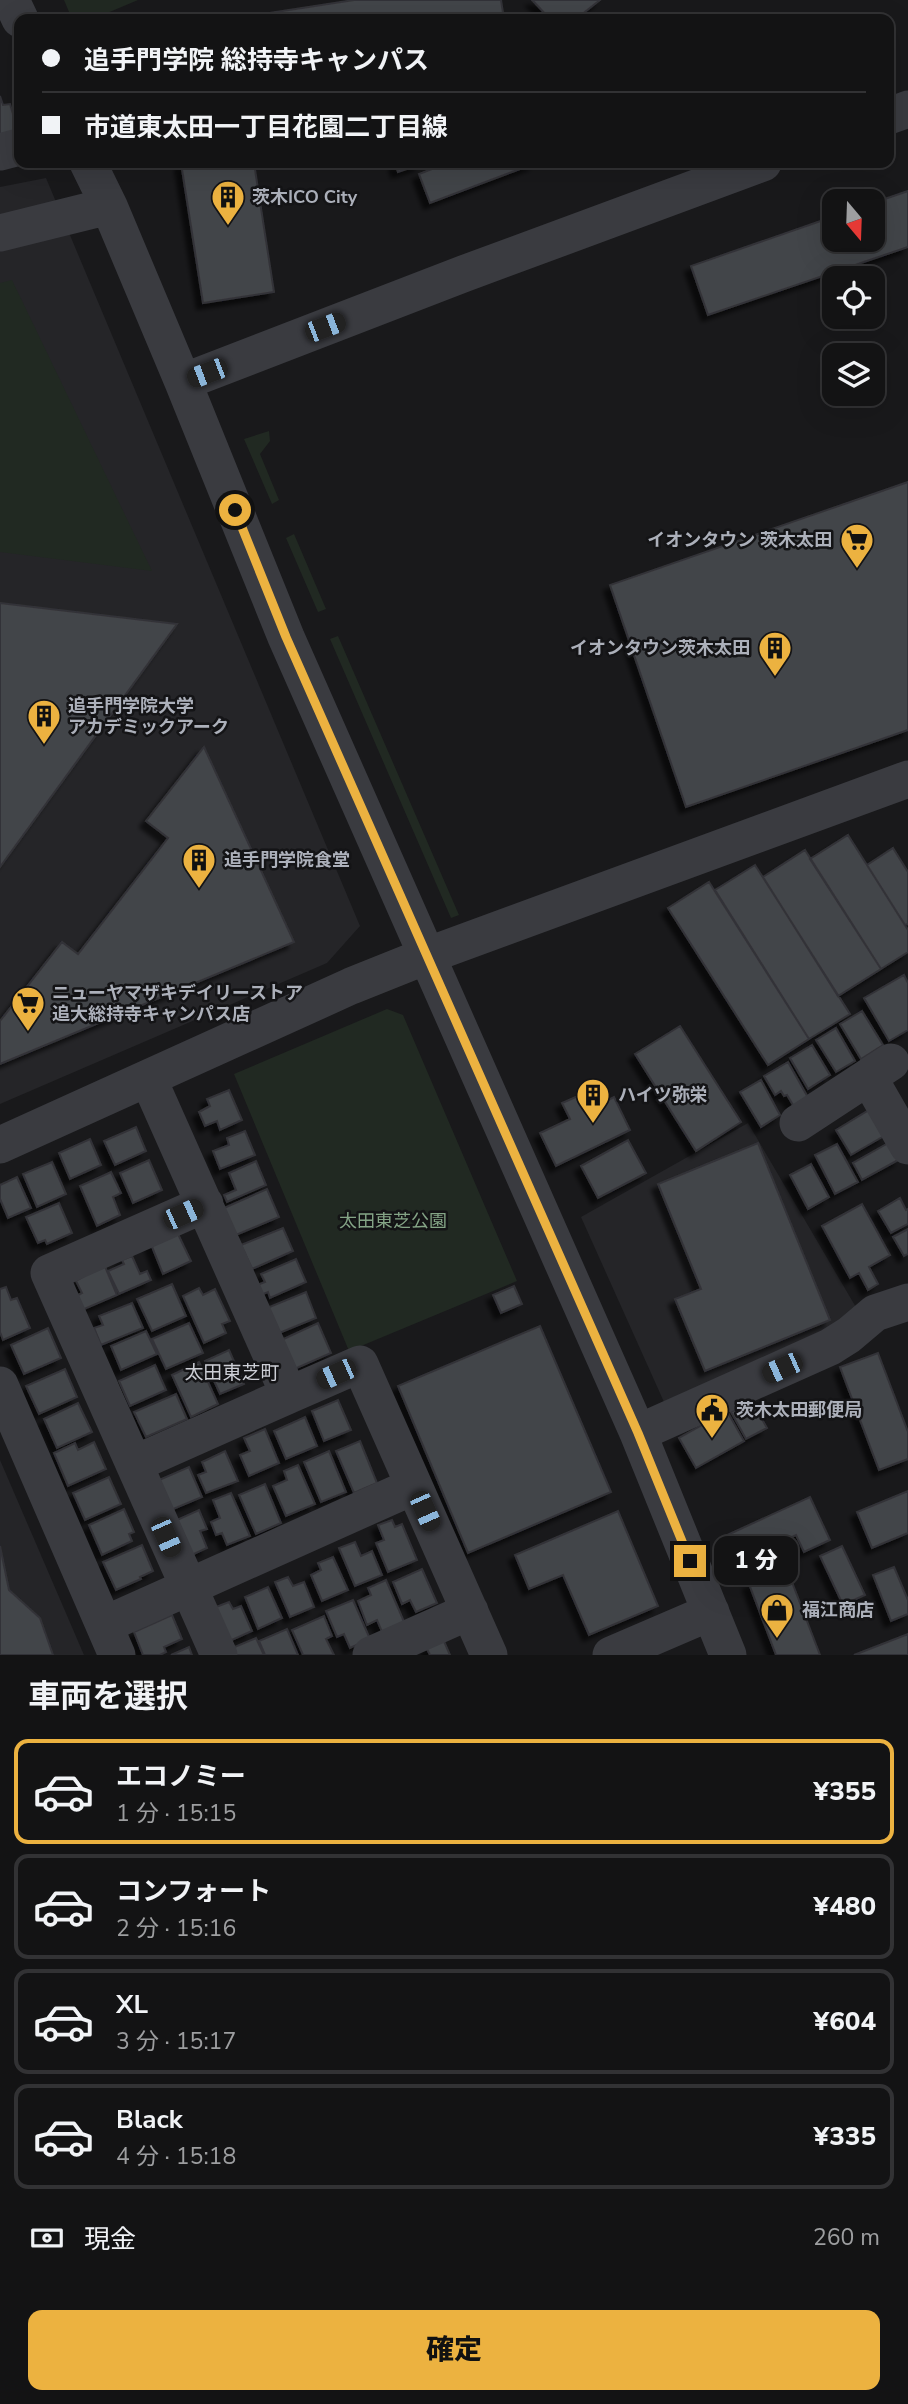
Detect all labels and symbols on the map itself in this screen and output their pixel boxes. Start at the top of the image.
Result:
building icon: 茨木ICO City [209,178,247,227]
place label: 茨木ICO City [252,185,358,209]
north arrow [822,189,886,252]
car [302,310,349,344]
car [184,356,231,390]
route start [219,494,251,526]
supermarket icon: イオンタウン 茨木太田 [838,521,876,570]
place label: イオンタウン 茨木太田 [647,528,832,552]
building icon: イオンタウン茨木太田 [756,629,794,678]
place label: イオンタウン茨木太田 [570,636,750,660]
place label: 追手門学院大学 アカデミックアーク [68,694,229,739]
building icon: 追手門学院大学 アカデミックアーク [25,697,63,746]
building icon: 追手門学院食堂 [180,841,218,890]
place label: 追手門学院食堂 [224,848,350,872]
place label: ニューヤマザキデイリーストア 追大総持寺キャンパス店 [52,981,303,1026]
supermarket icon: ニューヤマザキデイリーストア 追大総持寺キャンパス店 [9,984,47,1033]
building icon: ハイツ弥栄 [574,1076,612,1125]
place label: ハイツ弥栄 [618,1083,708,1107]
car [160,1196,207,1232]
park label: 太田東芝公園 [339,1209,447,1233]
car [759,1350,806,1386]
car [313,1356,360,1392]
district label: 太田東芝町 [184,1360,280,1386]
public building icon: 茨木太田郵便局 [693,1391,731,1440]
place label: 茨木太田郵便局 [736,1398,862,1422]
car [407,1488,444,1534]
car [148,1514,185,1560]
callout: 1 分 [714,1536,798,1586]
route end [674,1545,706,1577]
shop icon: 福江商店 [758,1591,796,1640]
place label: 福江商店 [802,1598,874,1622]

